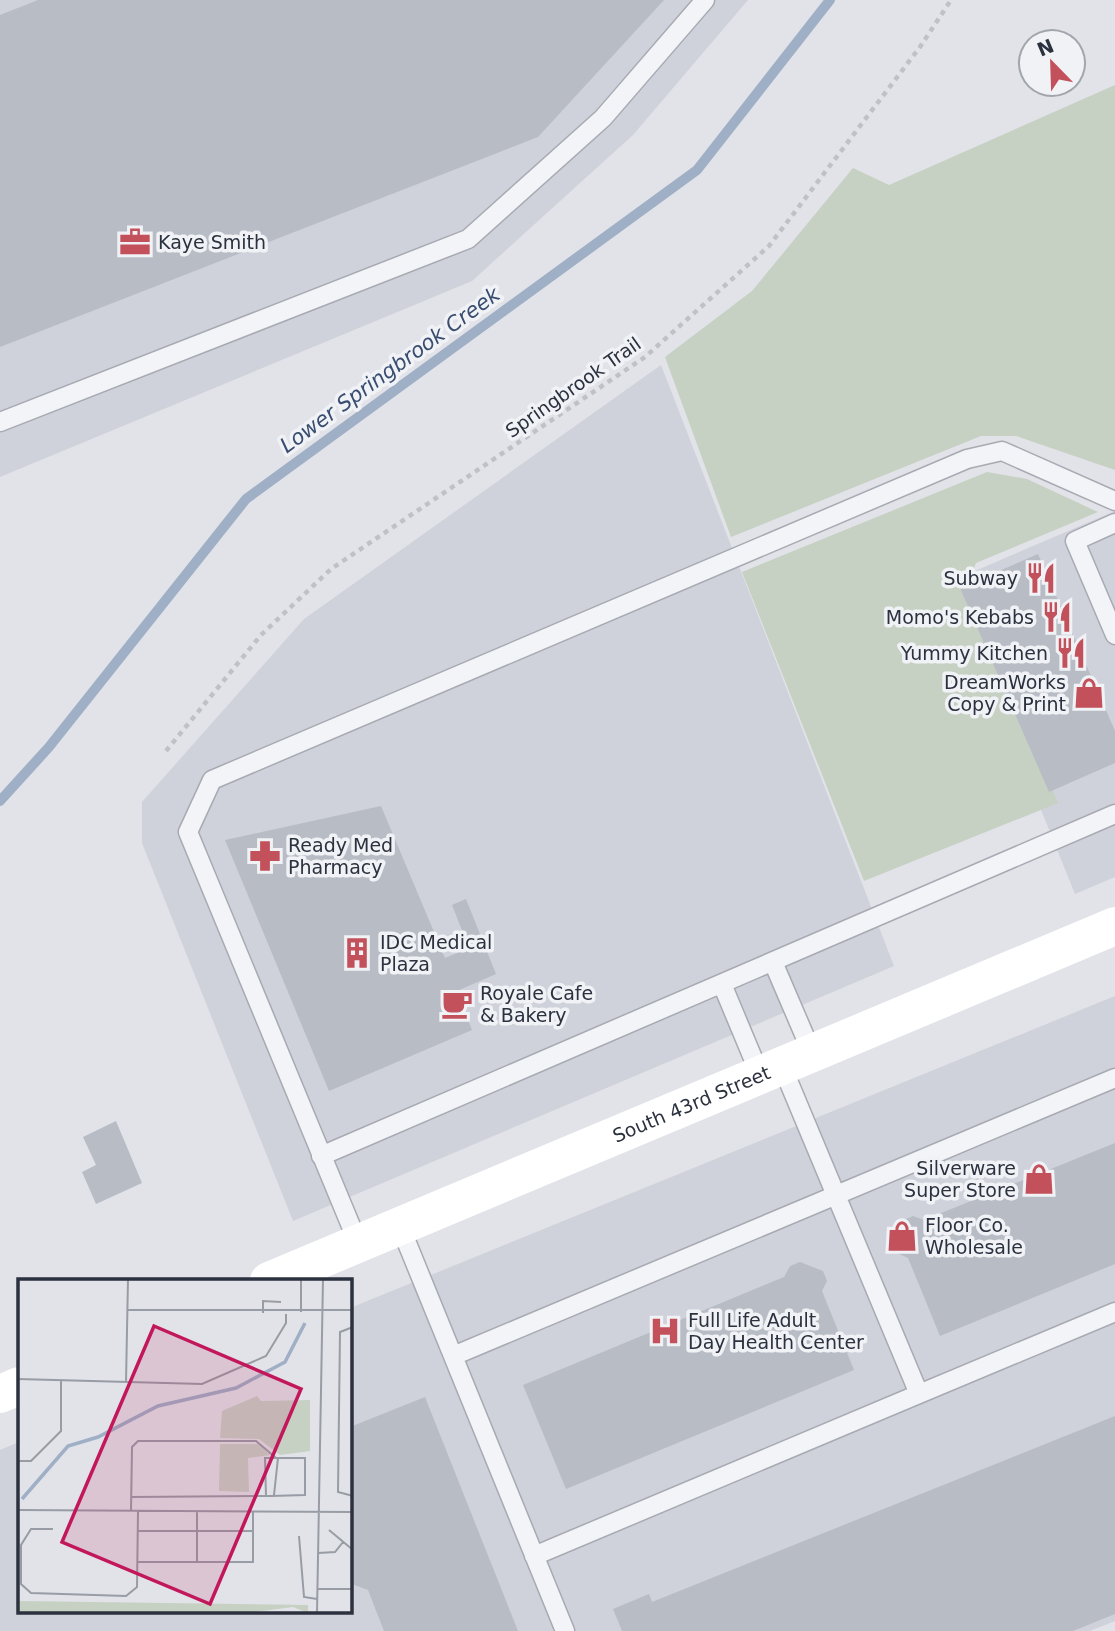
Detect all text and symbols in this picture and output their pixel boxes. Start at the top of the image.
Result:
north arrow [1017,28,1087,98]
text: N [1034,34,1057,61]
office icon: Kaye Smith [118,225,152,259]
place label: Kaye Smith [158,231,266,253]
water label: Lower Springbrook Creek [276,282,505,458]
street label: Springbrook Trail [501,332,645,442]
restaurant icon: Subway [1024,561,1058,595]
place label: Subway [943,567,1018,589]
restaurant icon: Momo's Kebabs [1040,600,1074,634]
place label: Momo's Kebabs [886,606,1034,628]
restaurant icon: Yummy Kitchen [1054,636,1088,670]
place label: Yummy Kitchen [900,642,1048,664]
place label: DreamWorks Copy & Print [944,671,1066,715]
shop icon: DreamWorks Copy & Print [1072,676,1106,710]
place label: Ready Med Pharmacy [288,834,393,878]
pharmacy icon: Ready Med Pharmacy [248,839,282,873]
place label: IDC Medical Plaza [380,931,492,975]
building icon: IDC Medical Plaza [340,936,374,970]
place label: Royale Cafe & Bakery [480,982,593,1026]
cafe icon: Royale Cafe & Bakery [440,987,474,1021]
street label: South 43rd Street [609,1061,773,1147]
place label: Silverware Super Store [904,1157,1016,1201]
shop icon: Silverware Super Store [1022,1162,1056,1196]
place label: Floor Co. Wholesale [925,1214,1023,1258]
shop icon: Floor Co. Wholesale [885,1219,919,1253]
inset map [18,1279,352,1614]
place label: Full Life Adult Day Health Center [688,1309,864,1353]
hospital icon: Full Life Adult Day Health Center [648,1314,682,1348]

